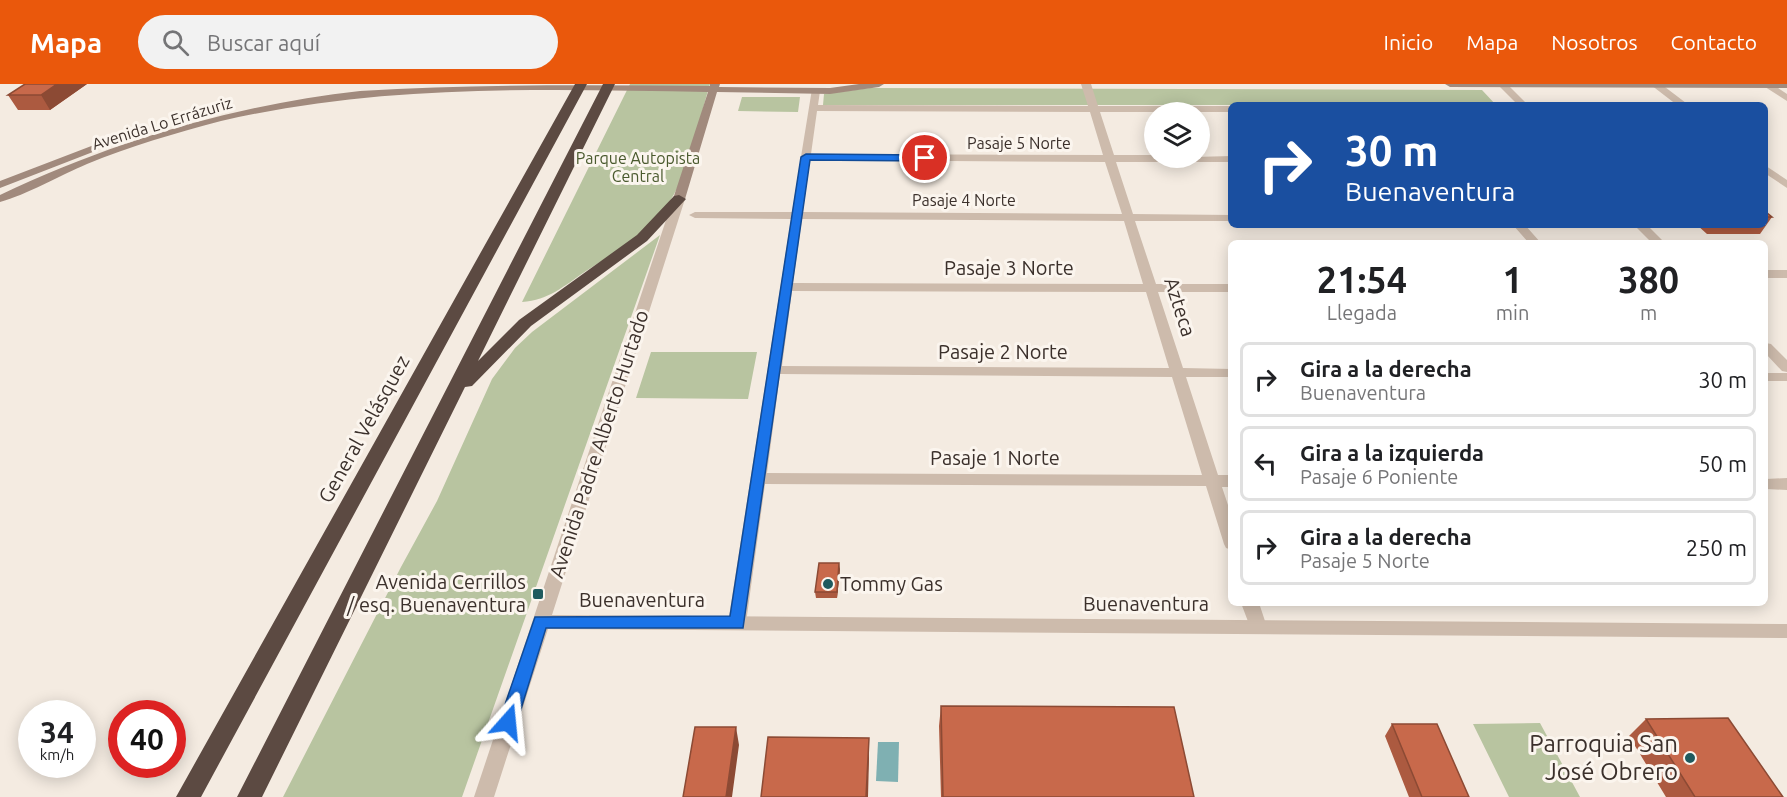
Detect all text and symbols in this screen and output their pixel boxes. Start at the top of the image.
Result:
search box [138,15,558,69]
icon: search [159,26,192,59]
text: Mapa [30,27,102,58]
text: Buscar aquí [207,30,320,55]
text: Inicio [1384,30,1433,54]
text: Mapa [1466,30,1518,54]
text: Nosotros [1551,30,1638,54]
text: Contacto [1671,30,1757,54]
street label: Avenida Lo Errázuriz [90,93,234,153]
map controls [1144,102,1210,168]
button: layers [1144,102,1210,168]
icon: right [1246,126,1324,204]
text: 30 m [1345,127,1439,174]
pin [899,132,950,183]
street label: Pasaje 5 Norte [967,134,1071,152]
icon: arrive [908,141,941,174]
park label: Parque Autopista Central [576,149,700,185]
text: Buenaventura [1345,176,1515,206]
street label: Pasaje 4 Norte [912,191,1016,209]
street label: Pasaje 3 Norte [944,256,1074,279]
text: 21:54 [1317,259,1407,300]
text: 1 [1502,259,1523,300]
text: 380 [1618,259,1679,300]
street label: Azteca [1160,274,1201,339]
text: Llegada [1327,301,1397,324]
text: min [1496,301,1529,324]
text: m [1640,301,1657,324]
street label: Avenida Padre Alberto Hurtado [544,307,653,581]
street label: Pasaje 2 Norte [938,340,1068,363]
street label: General Velásquez [313,351,414,507]
text: Gira a la derecha [1300,356,1472,381]
icon: right [1249,363,1282,396]
text: 30 m [1698,367,1747,392]
text: Buenaventura [1300,381,1426,404]
text: Gira a la izquierda [1300,440,1484,465]
street label: Pasaje 1 Norte [930,446,1060,469]
icon: left [1249,447,1282,480]
text: 50 m [1698,451,1747,476]
text: Pasaje 6 Poniente [1300,465,1458,488]
text: Gira a la derecha [1300,524,1472,549]
icon: right [1249,531,1282,564]
text: 250 m [1686,535,1747,560]
text: Pasaje 5 Norte [1300,549,1430,572]
place label: Avenida Cerrillos / esq. Buenaventura [346,570,526,616]
place label: Tommy Gas [840,572,943,595]
marker: Tommy Gas [821,577,835,591]
marker: Avenida Cerrillos / esq. Buenaventura [531,587,545,601]
street label: Buenaventura [579,588,705,611]
street label: Buenaventura [1083,592,1209,615]
position arrow [476,690,540,754]
speed limit sign: 40 [108,700,186,778]
text: 34 [40,715,74,749]
place label: Parroquia San José Obrero [1529,730,1678,785]
text: km/h [40,746,74,763]
marker: Parroquia San José Obrero [1683,751,1697,765]

